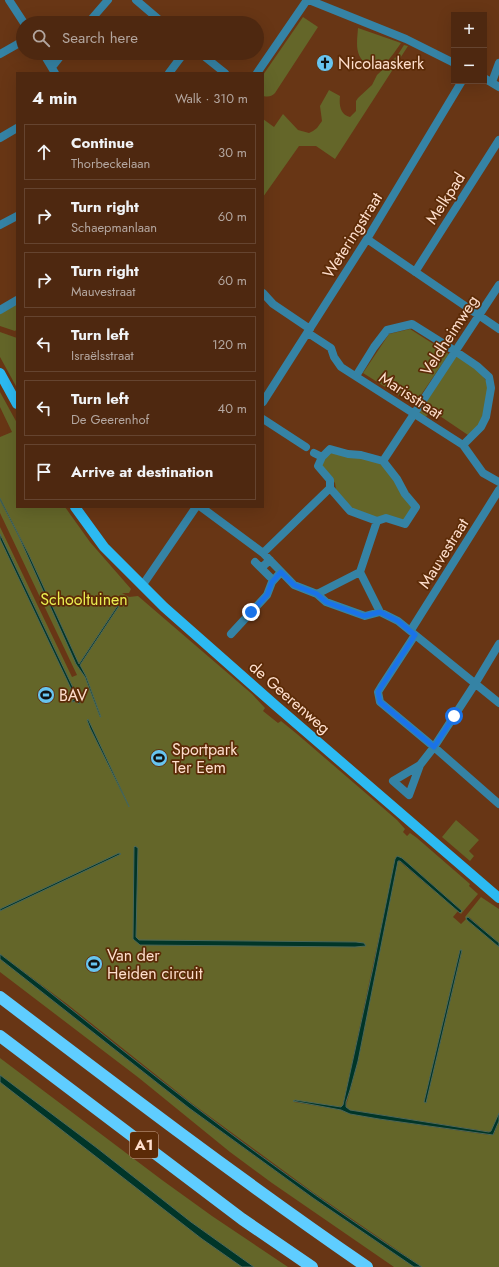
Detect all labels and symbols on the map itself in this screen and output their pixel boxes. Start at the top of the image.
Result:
place label: Nicolaaskerk [338,52,425,75]
church icon: Nicolaaskerk [315,53,335,73]
street label: Melkpad [420,168,471,229]
street label: Weteringstraat [317,188,388,283]
street label: Veldheimweg [415,291,484,380]
street label: Marisstraat [374,366,447,425]
street label: Mauvestraat [413,513,474,593]
park label: Schooltuinen [40,588,128,611]
route end [242,603,260,621]
street label: de Geerenweg [244,656,335,739]
place label: BAV [59,684,88,707]
sports icon: BAV [36,685,56,705]
route start [445,707,463,725]
place label: Sportpark Ter Eem [172,738,238,779]
sports icon: Sportpark Ter Eem [149,748,169,768]
place label: Van der Heiden circuit [107,944,203,985]
sports icon: Van der Heiden circuit [84,954,104,974]
road number: A1 [130,1132,158,1158]

